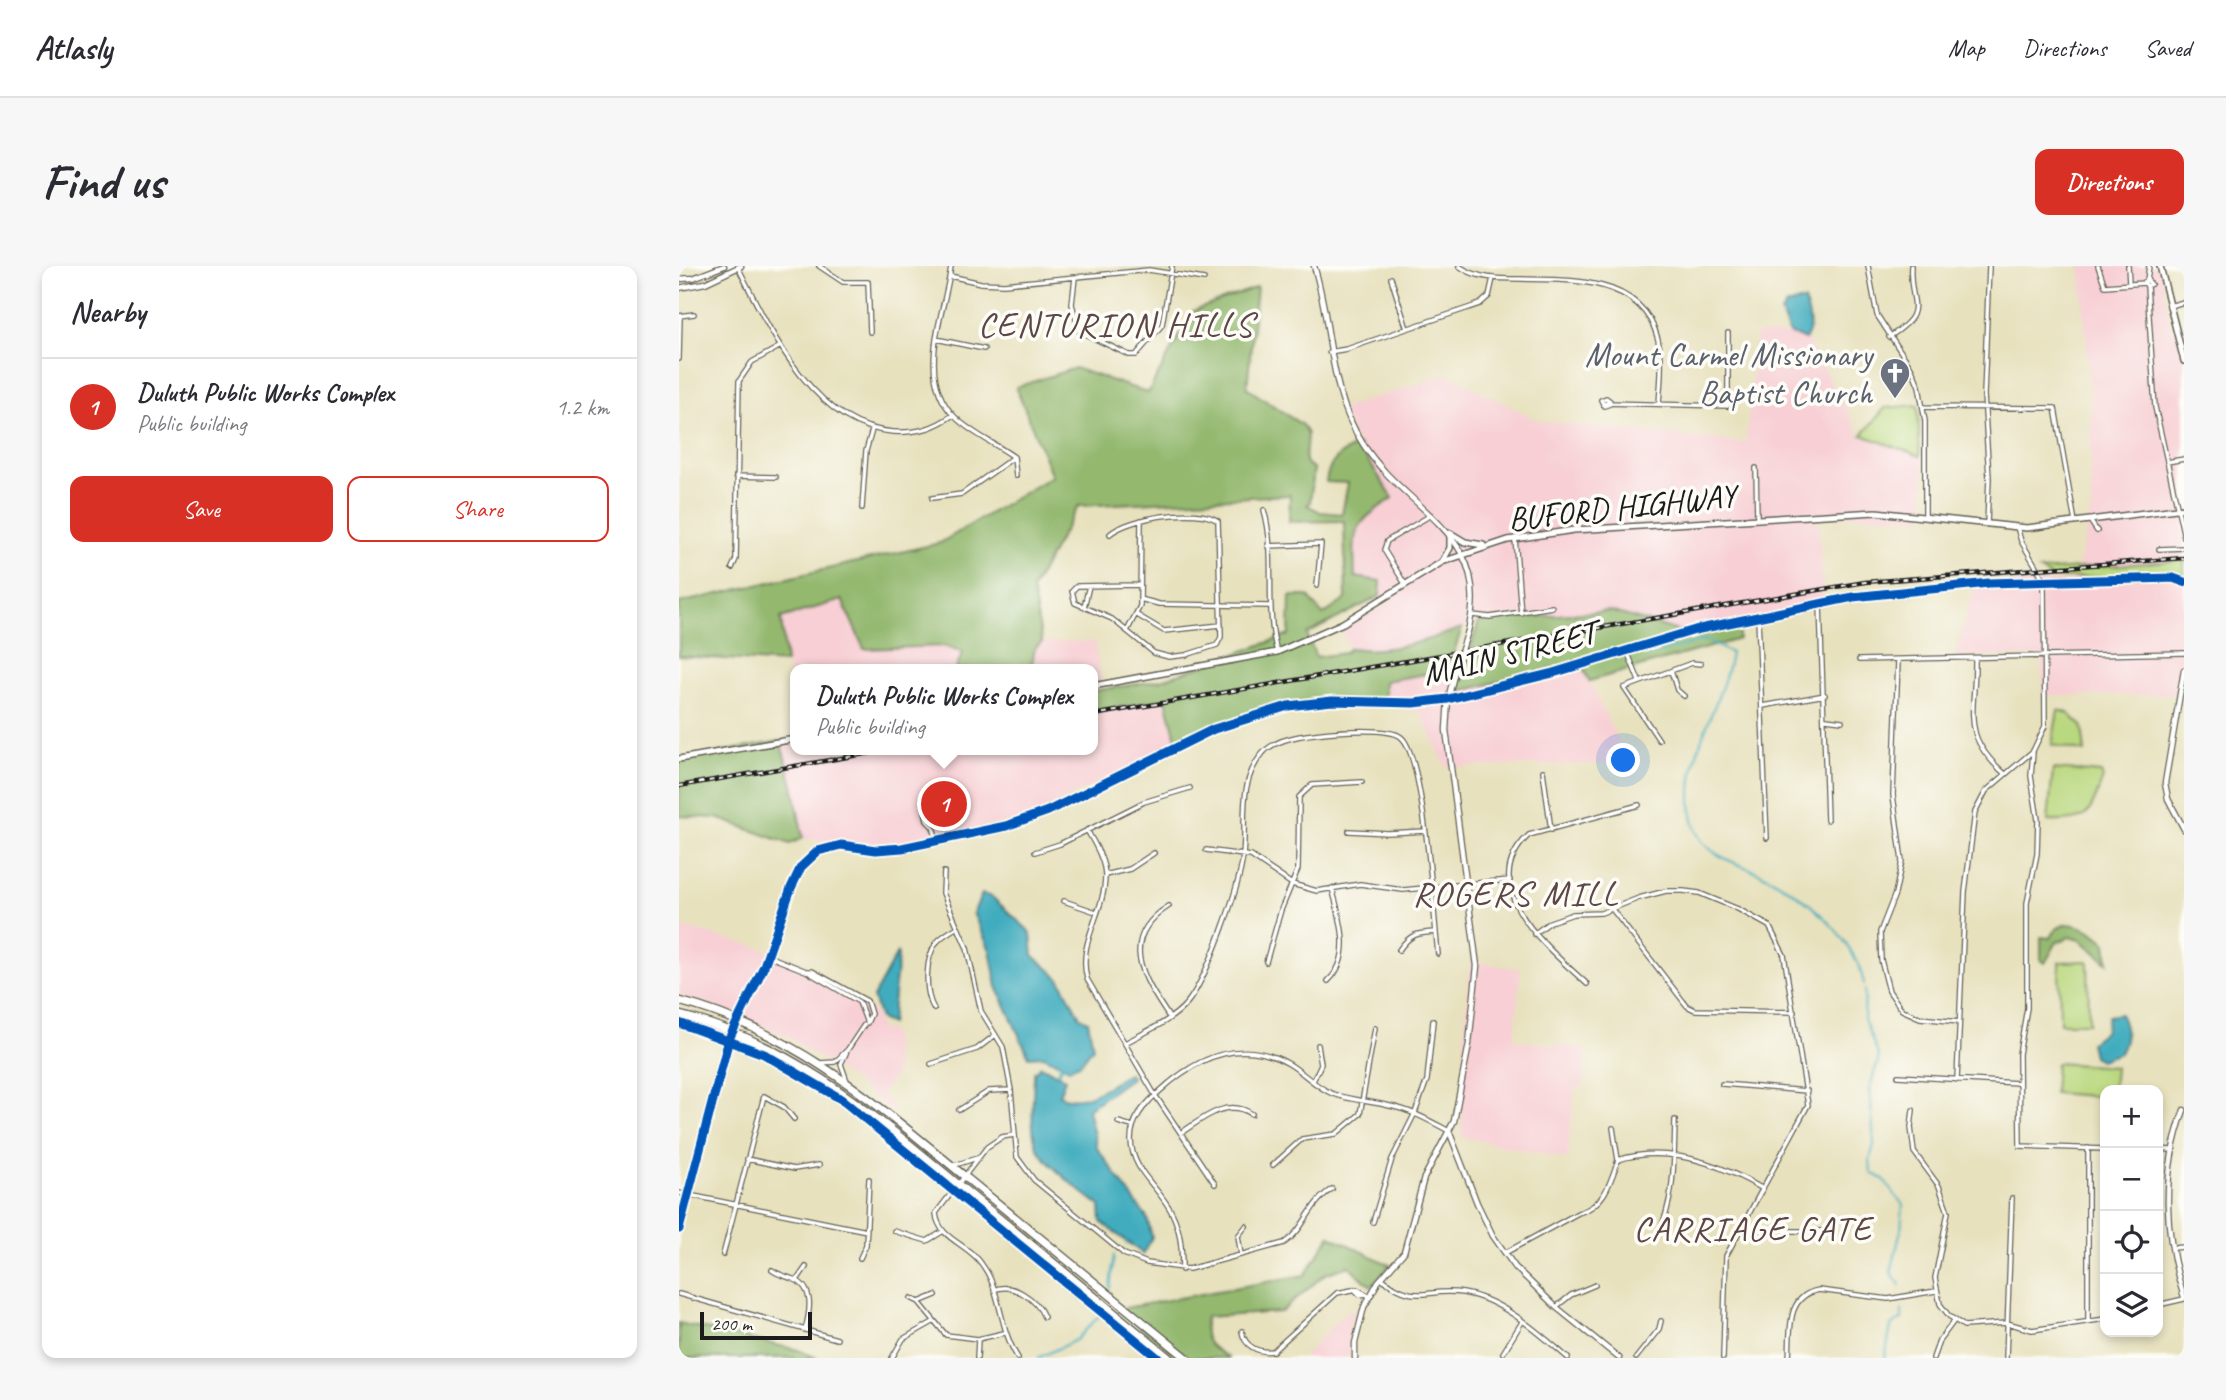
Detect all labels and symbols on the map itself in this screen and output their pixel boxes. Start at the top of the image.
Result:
district label: CENTURION HILLS [978,302,1259,347]
place label: Mount Carmel Missionary Baptist Church [1585,334,1875,414]
church icon: Mount Carmel Missionary Baptist Church [1878,356,1912,400]
street label: BUFORD HIGHWAY [1506,474,1742,540]
street label: MAIN STREET [1418,609,1608,695]
your location [1606,743,1640,777]
pin: 1 [921,778,967,830]
district label: ROGERS MILL [1413,871,1619,916]
district label: CARRIAGE GATE [1634,1206,1875,1251]
scale bar [700,1309,812,1341]

